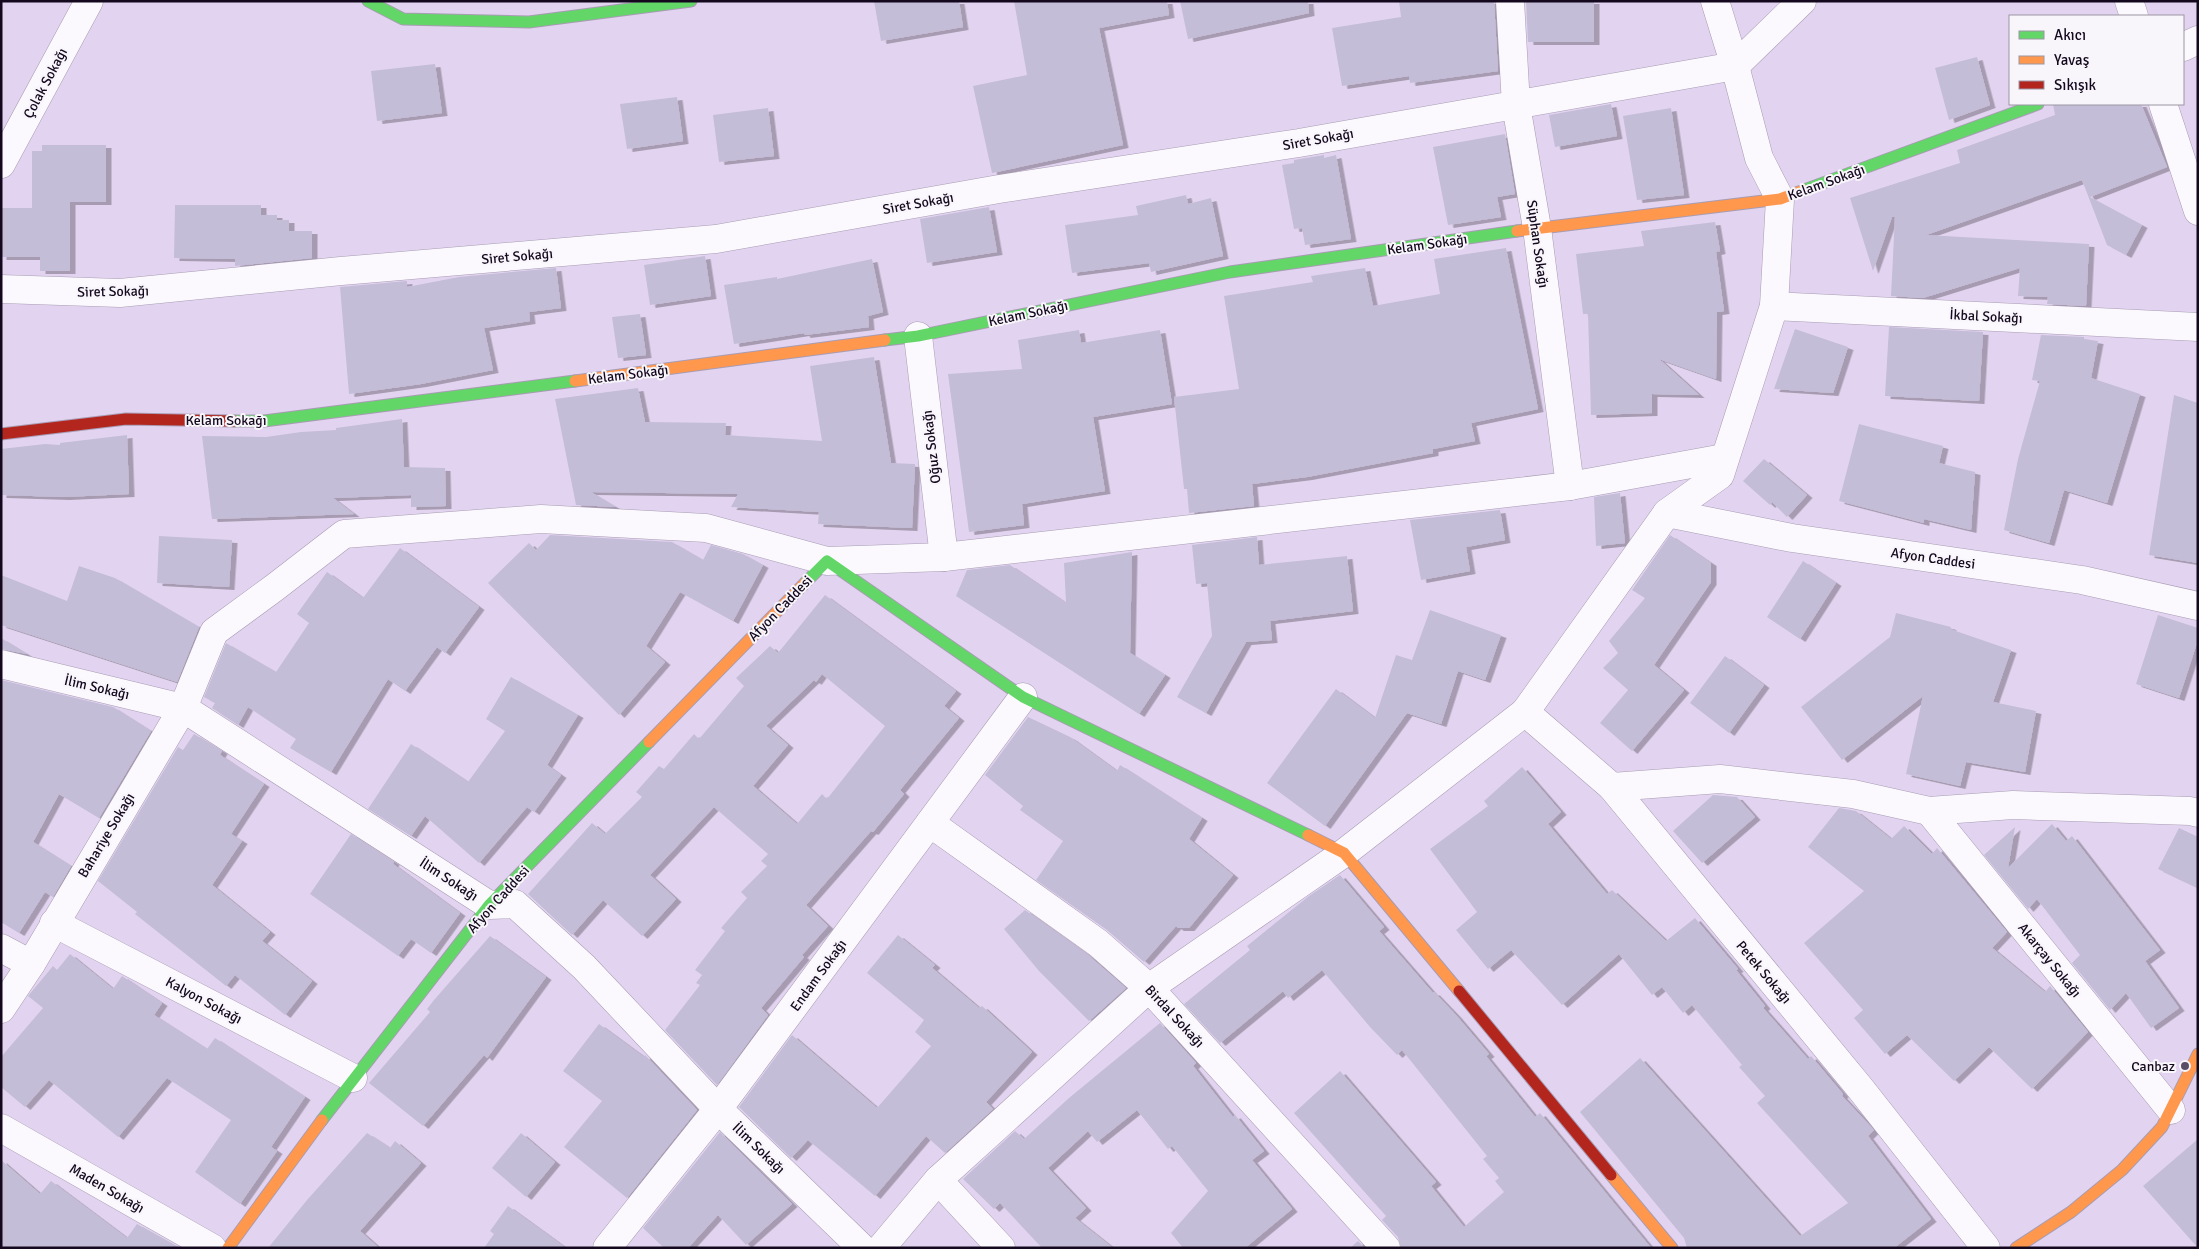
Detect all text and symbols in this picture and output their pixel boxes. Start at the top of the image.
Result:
legend [2009,15,2184,105]
text: Akıcı [2054,26,2086,44]
street label: Çolak Sokağı [20,45,71,121]
text: Yavaş [2054,51,2090,69]
text: Sıkışık [2054,76,2097,94]
street label: Siret Sokağı [1281,125,1355,154]
street label: Kelam Sokağı [1785,161,1867,204]
street label: Siret Sokağı [881,189,955,218]
street label: Süphan Sokağı [1523,199,1552,289]
street label: Kelam Sokağı [1386,230,1468,259]
street label: Siret Sokağı [481,245,554,268]
street label: Siret Sokağı [77,282,149,301]
street label: Kelam Sokağı [987,297,1069,330]
street label: İkbal Sokağı [1949,306,2023,327]
street label: Kelam Sokağı [587,361,669,388]
street label: Oğuz Sokağı [919,409,944,485]
street label: Kelam Sokağı [186,412,266,429]
street label: Afyon Caddesi [1890,544,1976,573]
street label: Afyon Caddesi [745,572,816,645]
street label: İlim Sokağı [63,672,131,703]
street label: Bahariye Sokağı [74,790,138,881]
street label: İlim Sokağı [416,854,481,905]
street label: Afyon Caddesi [464,862,533,937]
street label: Akarçay Sokağı [2014,920,2085,1001]
street label: Endam Sokağı [787,936,850,1015]
street label: Petek Sokağı [1732,937,1795,1007]
street label: Kalyon Sokağı [163,973,245,1028]
street label: Birdal Sokağı [1141,982,1208,1051]
place label: Canbaz [2131,1058,2175,1075]
marker: Canbaz [2179,1060,2191,1072]
street label: İlim Sokağı [729,1119,788,1178]
street label: Maden Sokağı [66,1160,147,1217]

